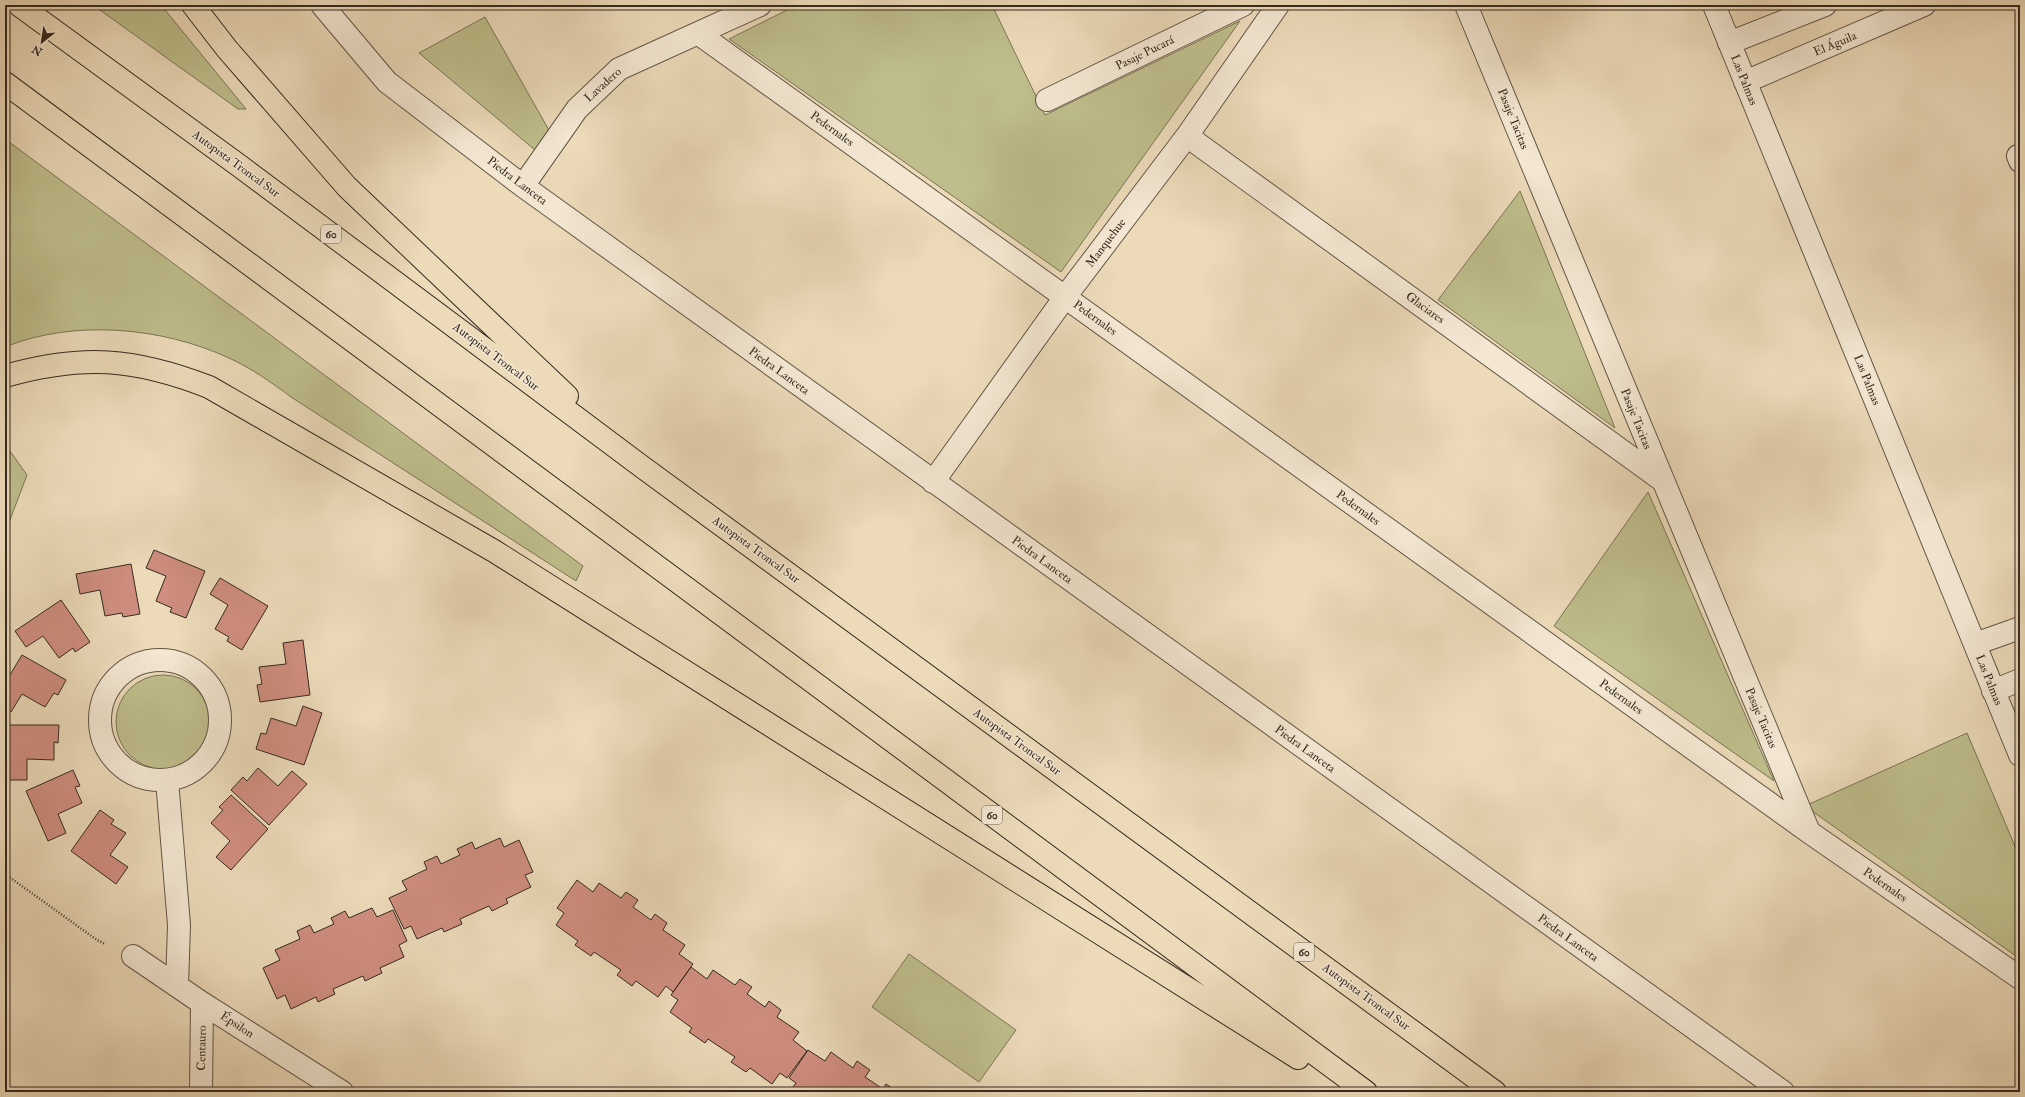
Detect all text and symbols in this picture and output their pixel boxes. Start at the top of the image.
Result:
north arrow [22,22,62,62]
street label: El Águila [1811,28,1860,60]
street label: Pasaje Pucará [1113,32,1178,74]
text: N [29,42,46,59]
street label: Las Palmas [1727,52,1761,108]
street label: Lavadero [581,64,625,106]
street label: Pasaje Tacitas [1494,86,1532,152]
street label: Pedernales [807,108,857,150]
street label: Autopista Troncal Sur [188,127,283,201]
street label: Piedra Lanceta [484,154,551,209]
street label: Manquehue [1083,216,1129,270]
road number: 60 [321,225,341,243]
street label: Glaciares [1403,289,1447,327]
street label: Pedernales [1070,297,1120,339]
street label: Autopista Troncal Sur [449,319,543,395]
street label: Piedra Lanceta [746,344,813,399]
street label: Las Palmas [1850,352,1884,408]
street label: Pasaje Tacitas [1617,386,1655,452]
street label: Pedernales [1333,487,1383,529]
street label: Autopista Troncal Sur [708,513,803,587]
street label: Piedra Lanceta [1009,533,1076,588]
street label: Las Palmas [1972,652,2006,708]
street label: Pedernales [1596,676,1646,718]
street label: Pasaje Tacitas [1742,685,1780,751]
street label: Autopista Troncal Sur [969,705,1064,779]
street label: Piedra Lanceta [1272,722,1339,777]
road number: 60 [982,806,1002,824]
street label: Pedernales [1860,864,1910,906]
street label: Piedra Lanceta [1535,911,1602,966]
road number: 60 [1294,943,1314,961]
street label: Autopista Troncal Sur [1318,960,1413,1034]
street label: Épsilon [217,1009,257,1041]
street label: Centauro [194,1025,210,1071]

